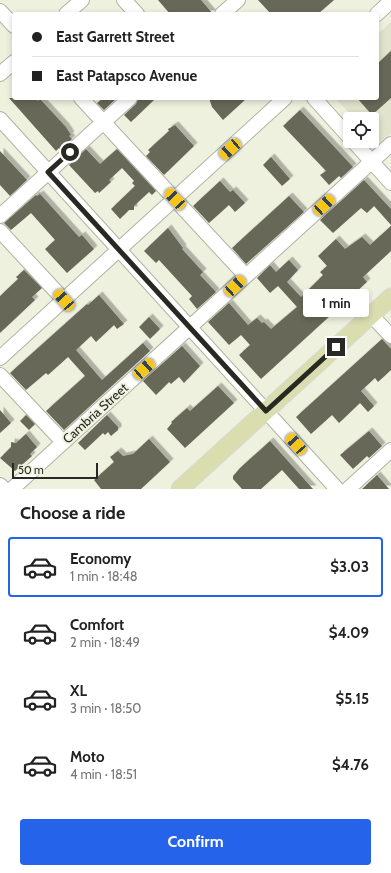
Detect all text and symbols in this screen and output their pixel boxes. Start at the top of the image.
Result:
text: East Garrett Street [56,28,175,46]
text: East Patapsco Avenue [56,67,197,85]
map controls [343,112,379,148]
button: locate [343,112,379,148]
car [217,137,243,161]
route start [61,143,79,161]
car [162,186,188,212]
car [311,192,337,218]
car [222,273,248,299]
car [52,287,76,313]
callout: 1 min [303,289,369,317]
text: 1 min [321,295,351,311]
route end [327,338,345,356]
car [131,357,157,381]
street label: Cambria Street [59,379,131,446]
car [284,431,308,457]
scale bar [12,461,98,480]
text: 50 m [18,463,44,477]
text: Choose a ride [20,502,125,524]
icon: car [22,549,58,585]
text: Economy [70,550,131,568]
text: $3.03 [330,558,369,576]
text: 1 min · 18:48 [70,568,138,584]
icon: car [22,615,58,651]
text: Comfort [70,616,124,634]
text: $4.09 [329,624,369,642]
text: 2 min · 18:49 [70,634,140,650]
icon: car [22,681,58,717]
text: XL [70,682,87,700]
text: $5.15 [336,690,369,708]
text: 3 min · 18:50 [70,700,141,716]
icon: car [22,747,58,783]
text: Moto [70,748,104,766]
text: $4.76 [332,756,369,774]
text: 4 min · 18:51 [70,766,137,782]
button: Confirm [20,819,371,865]

